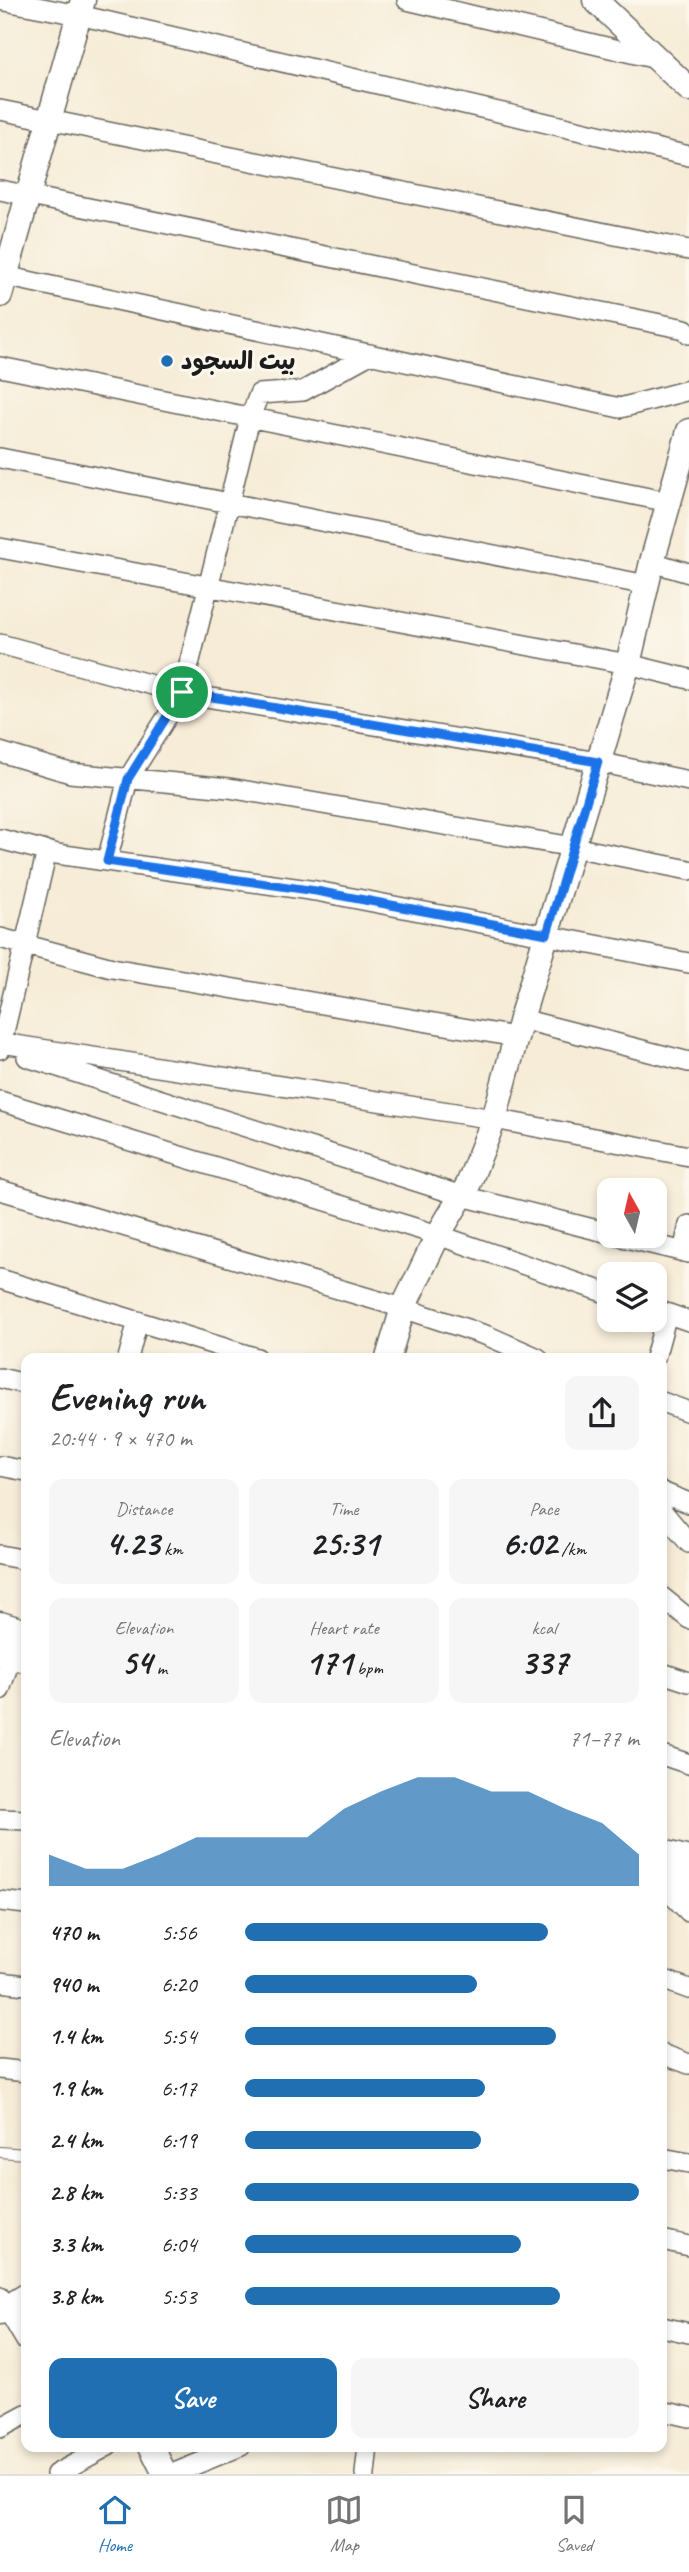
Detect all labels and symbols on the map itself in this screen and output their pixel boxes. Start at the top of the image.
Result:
place label: بیت السجود [181,346,295,377]
marker: بیت السجود [159,353,175,369]
pin [152,662,212,722]
north arrow [597,1178,667,1248]

